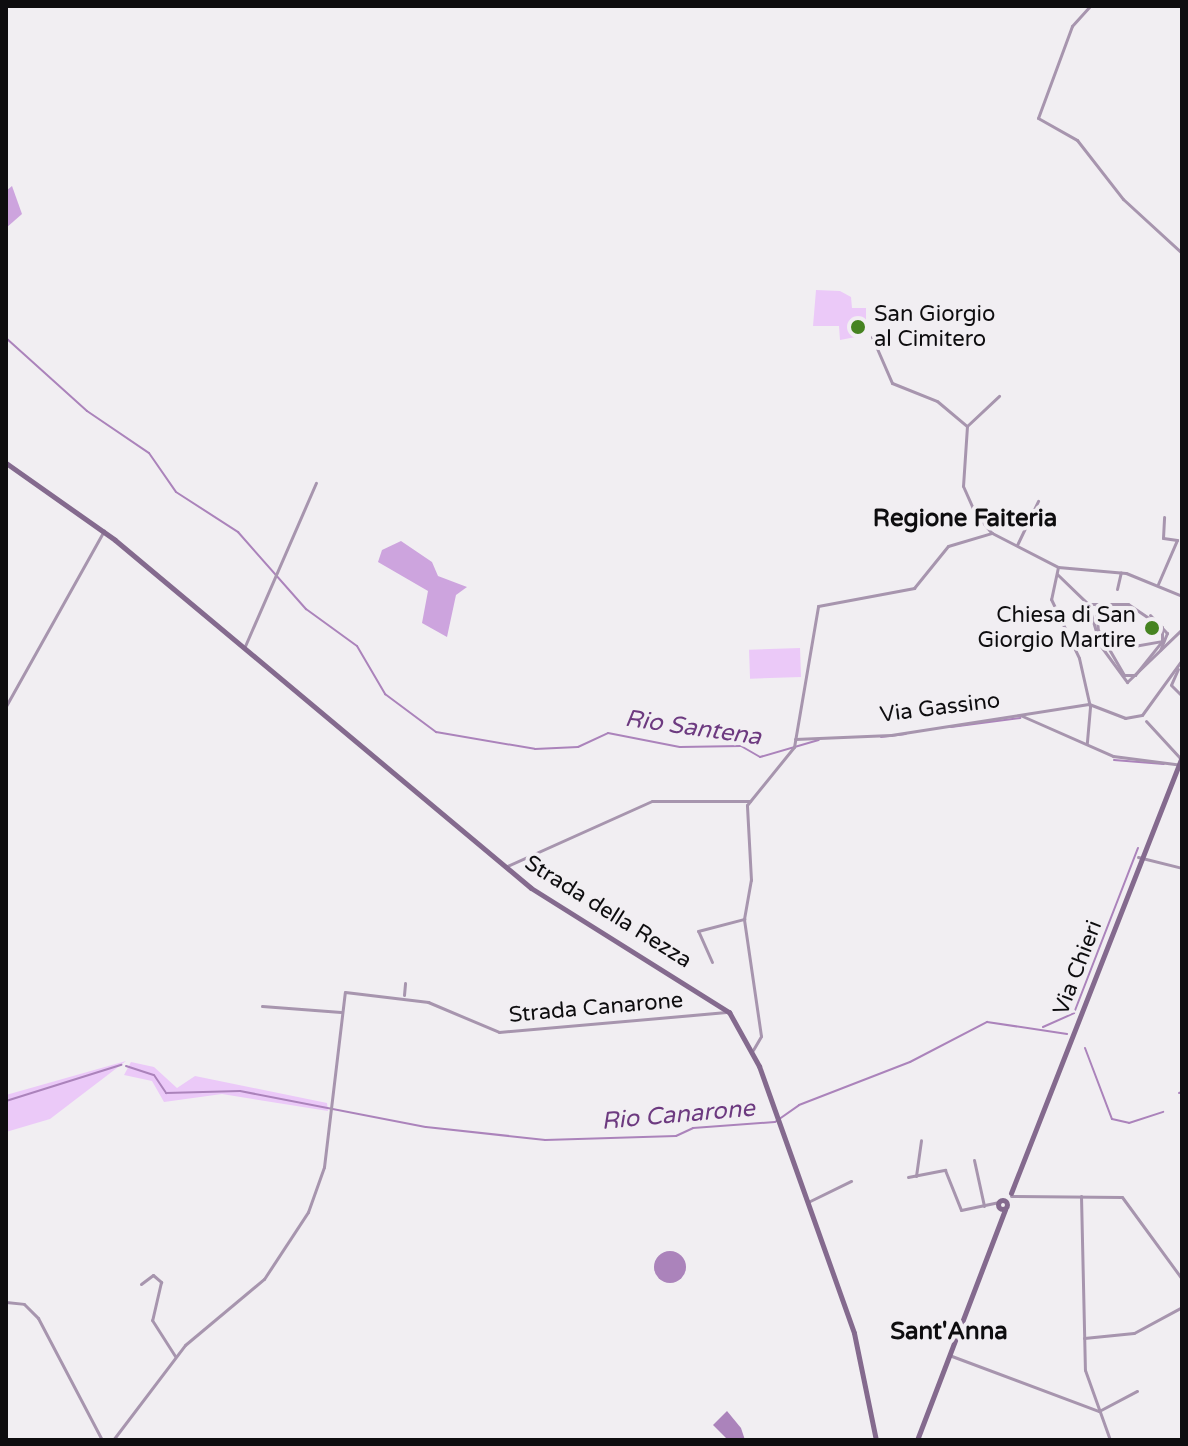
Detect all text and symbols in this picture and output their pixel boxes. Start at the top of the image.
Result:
place label: San Giorgio al Cimitero [874,301,995,352]
marker: San Giorgio al Cimitero [849,318,867,336]
district label: Regione Faiteria [873,505,1057,533]
place label: Chiesa di San Giorgio Martire [977,602,1136,654]
marker: Chiesa di San Giorgio Martire [1143,619,1161,637]
street label: Via Gassino [878,688,1002,728]
water label: Rio Santena [623,704,763,752]
street label: Strada della Rezza [520,850,696,974]
street label: Via Chieri [1048,917,1108,1019]
street label: Strada Canarone [508,987,684,1029]
water label: Rio Canarone [600,1094,756,1136]
district label: Sant'Anna [890,1318,1008,1346]

